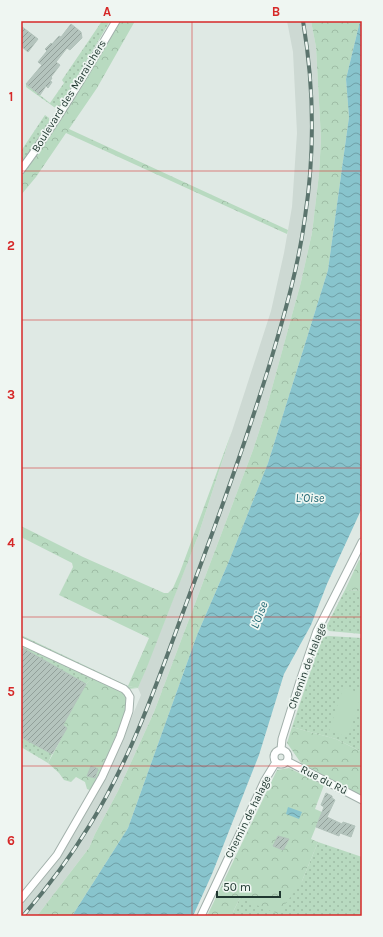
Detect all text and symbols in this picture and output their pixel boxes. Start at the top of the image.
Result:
text: A [103,4,111,19]
text: B [272,4,280,19]
street label: Boulevard des Maraichers [29,37,109,155]
text: 1 [9,89,13,104]
text: 2 [7,238,15,253]
text: 3 [7,387,15,402]
water label: L’Oise [296,491,325,505]
text: 4 [7,535,15,550]
water label: L'Oise [247,599,271,631]
street label: Chemin de Halage [285,621,329,711]
text: 5 [7,684,15,699]
street label: Rue du Rû [298,763,350,797]
street label: Chemin de halage [222,773,274,860]
text: 6 [7,833,15,848]
scale bar [217,873,280,899]
text: 50 m [223,880,251,894]

